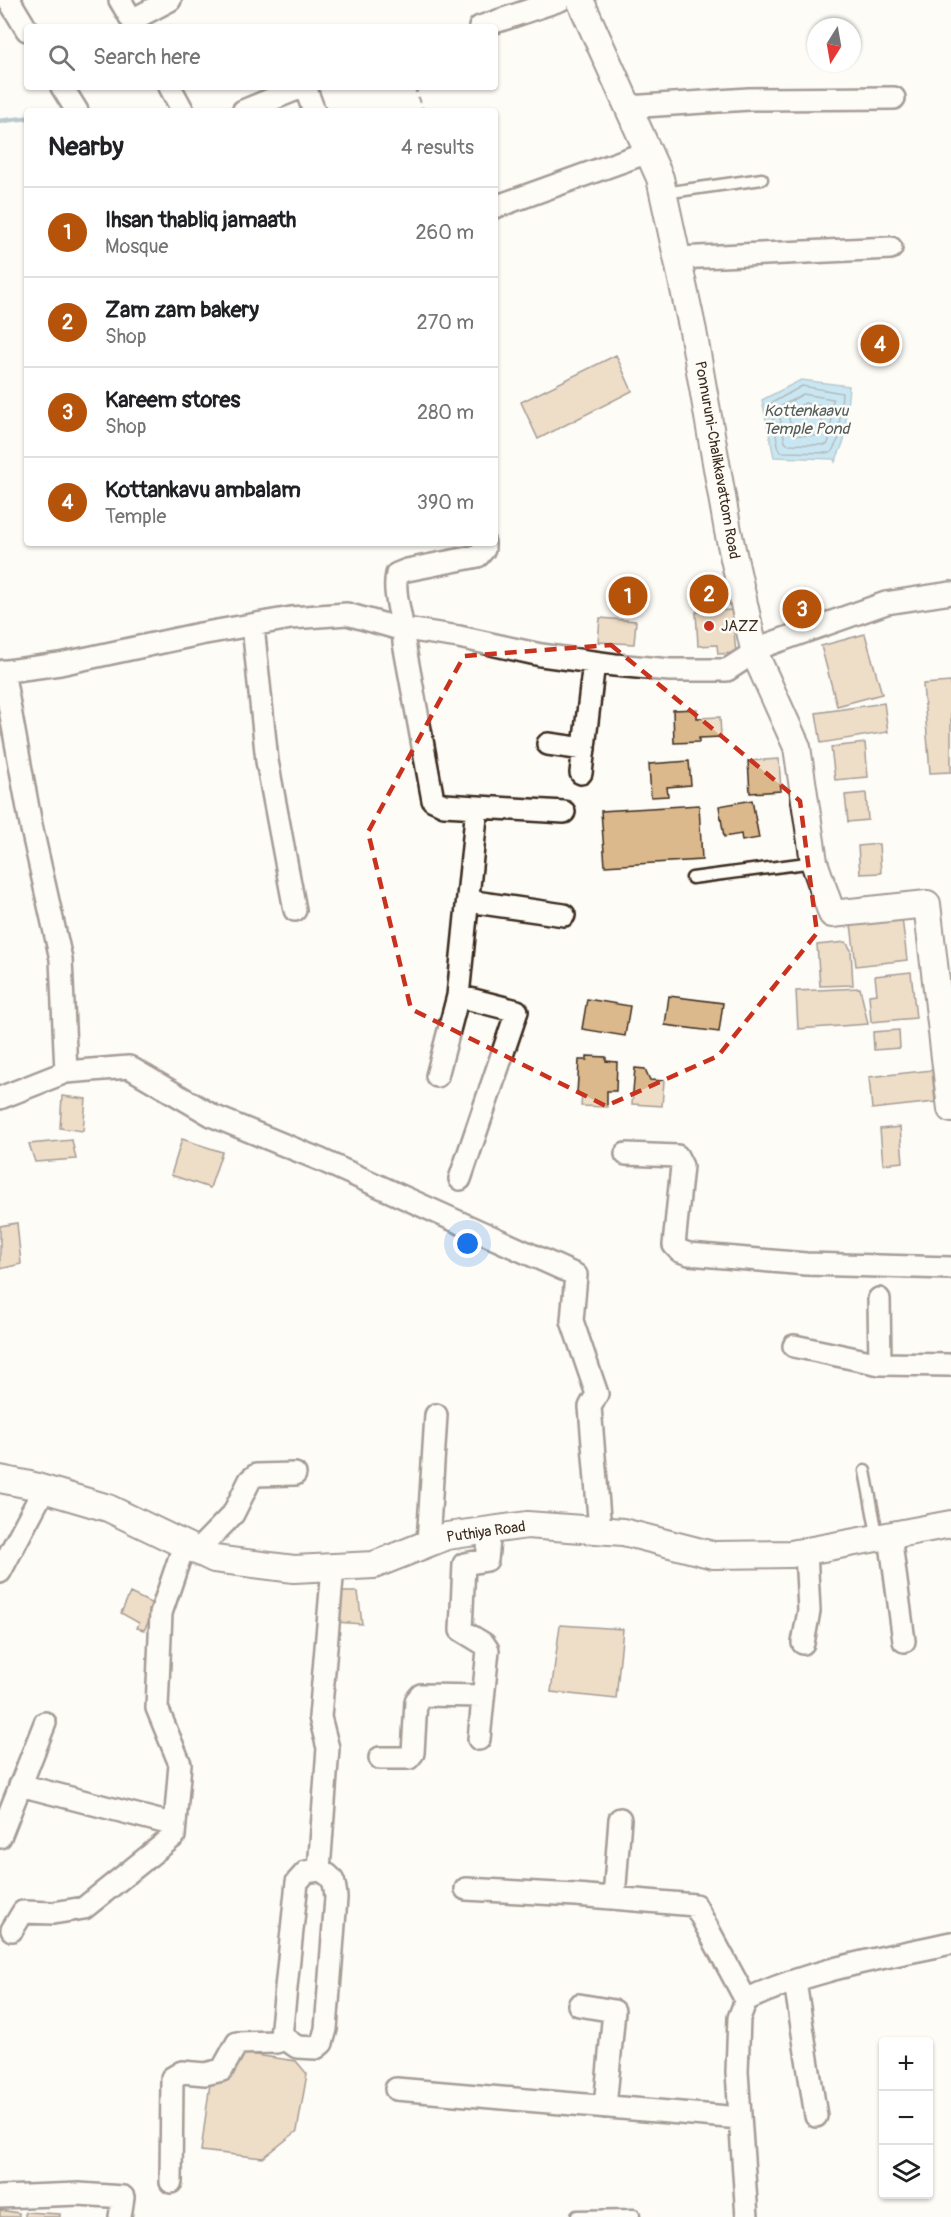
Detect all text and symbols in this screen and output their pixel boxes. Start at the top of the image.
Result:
north arrow [807,18,861,72]
search box [24,24,498,90]
icon: search [45,41,78,74]
text: Search here [93,43,200,71]
text: Nearby [48,131,124,163]
text: 4 results [401,135,474,160]
text: Ihsan thabliq jamaath [105,206,296,234]
text: 1 [64,220,71,245]
text: 260 m [415,220,474,245]
text: Mosque [105,234,168,259]
text: Zam zam bakery [105,296,259,324]
text: 2 [62,310,73,335]
text: 270 m [416,310,474,335]
pin: 4 [860,322,900,366]
text: Shop [105,324,146,349]
street label: Ponnuruni-Chalikkavattom Road [690,359,744,561]
text: Kareem stores [105,386,240,414]
text: 3 [62,400,73,425]
text: 280 m [417,400,474,425]
water label: Kottenkaavu Temple Pond [763,401,852,439]
text: Shop [105,414,146,439]
text: Kottankavu ambalam [105,476,301,504]
text: 4 [62,490,73,515]
text: 390 m [417,490,474,515]
text: Temple [105,504,166,529]
pin: 2 [690,572,728,616]
pin: 1 [608,574,648,618]
pin: 3 [782,586,822,632]
place label: JAZZ [721,617,758,636]
marker: JAZZ [702,619,716,633]
your location [453,1229,482,1258]
street label: Puthiya Road [445,1517,527,1547]
map controls [879,2037,933,2199]
button: + [879,2037,933,2091]
button: − [879,2091,933,2145]
button: layers [879,2145,933,2199]

